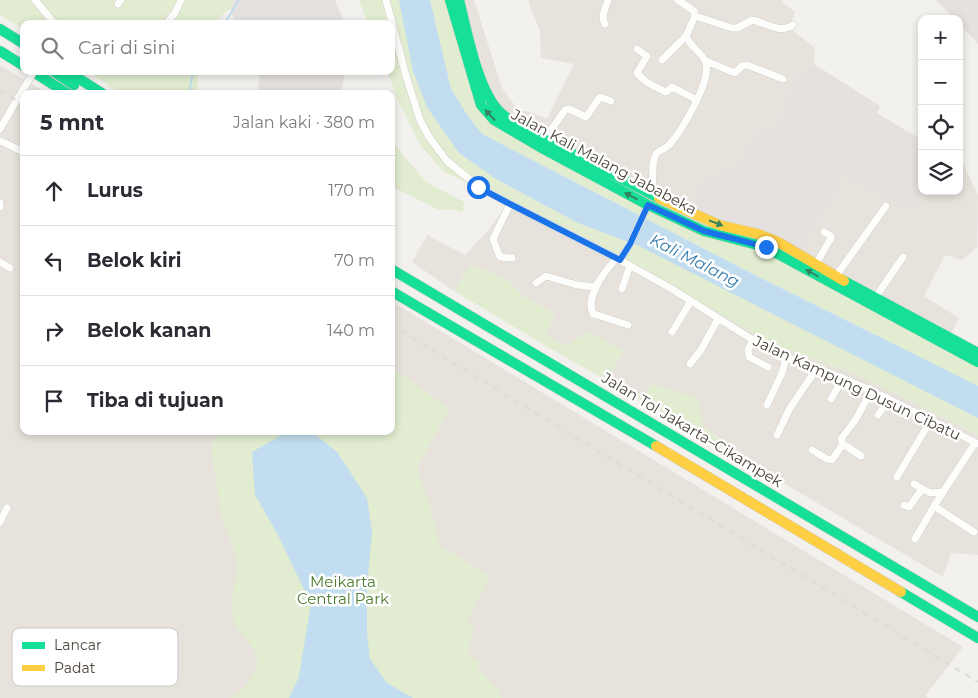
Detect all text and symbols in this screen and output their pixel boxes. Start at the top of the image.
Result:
map controls [918,15,963,195]
button: + [918,15,963,60]
search box [20,20,395,75]
icon: search [38,34,66,62]
text: Cari di sini [78,36,175,59]
button: − [918,60,963,105]
street label: Jalan Kali Malang Jababeka [507,104,700,219]
button: locate [918,105,963,150]
one-way arrow [484,109,496,121]
text: 5 mnt [40,110,104,135]
text: Jalan kaki · 380 m [233,113,375,132]
button: layers [918,150,963,195]
route start [467,176,490,199]
icon: ahead [40,177,68,205]
text: Lurus [87,179,143,202]
text: 170 m [328,181,375,200]
one-way arrow [624,192,638,200]
one-way arrow [709,219,724,227]
water label: Kali Malang [647,230,743,291]
route end [755,236,778,259]
icon: left [40,247,68,275]
text: Belok kiri [87,249,182,272]
text: 70 m [334,251,375,270]
one-way arrow [805,268,818,277]
icon: right [40,317,68,345]
text: Belok kanan [87,319,211,342]
text: 140 m [327,321,375,340]
street label: Jalan Kampung Dusun Cibatu [749,331,964,444]
street label: Jalan Tol Jakarta–Cikampek [598,367,786,491]
icon: arrive [40,387,68,415]
text: Tiba di tujuan [87,389,224,412]
park label: Meikarta Central Park [297,572,389,608]
legend [12,628,178,686]
text: Lancar [54,636,102,654]
text: Padat [54,659,96,677]

